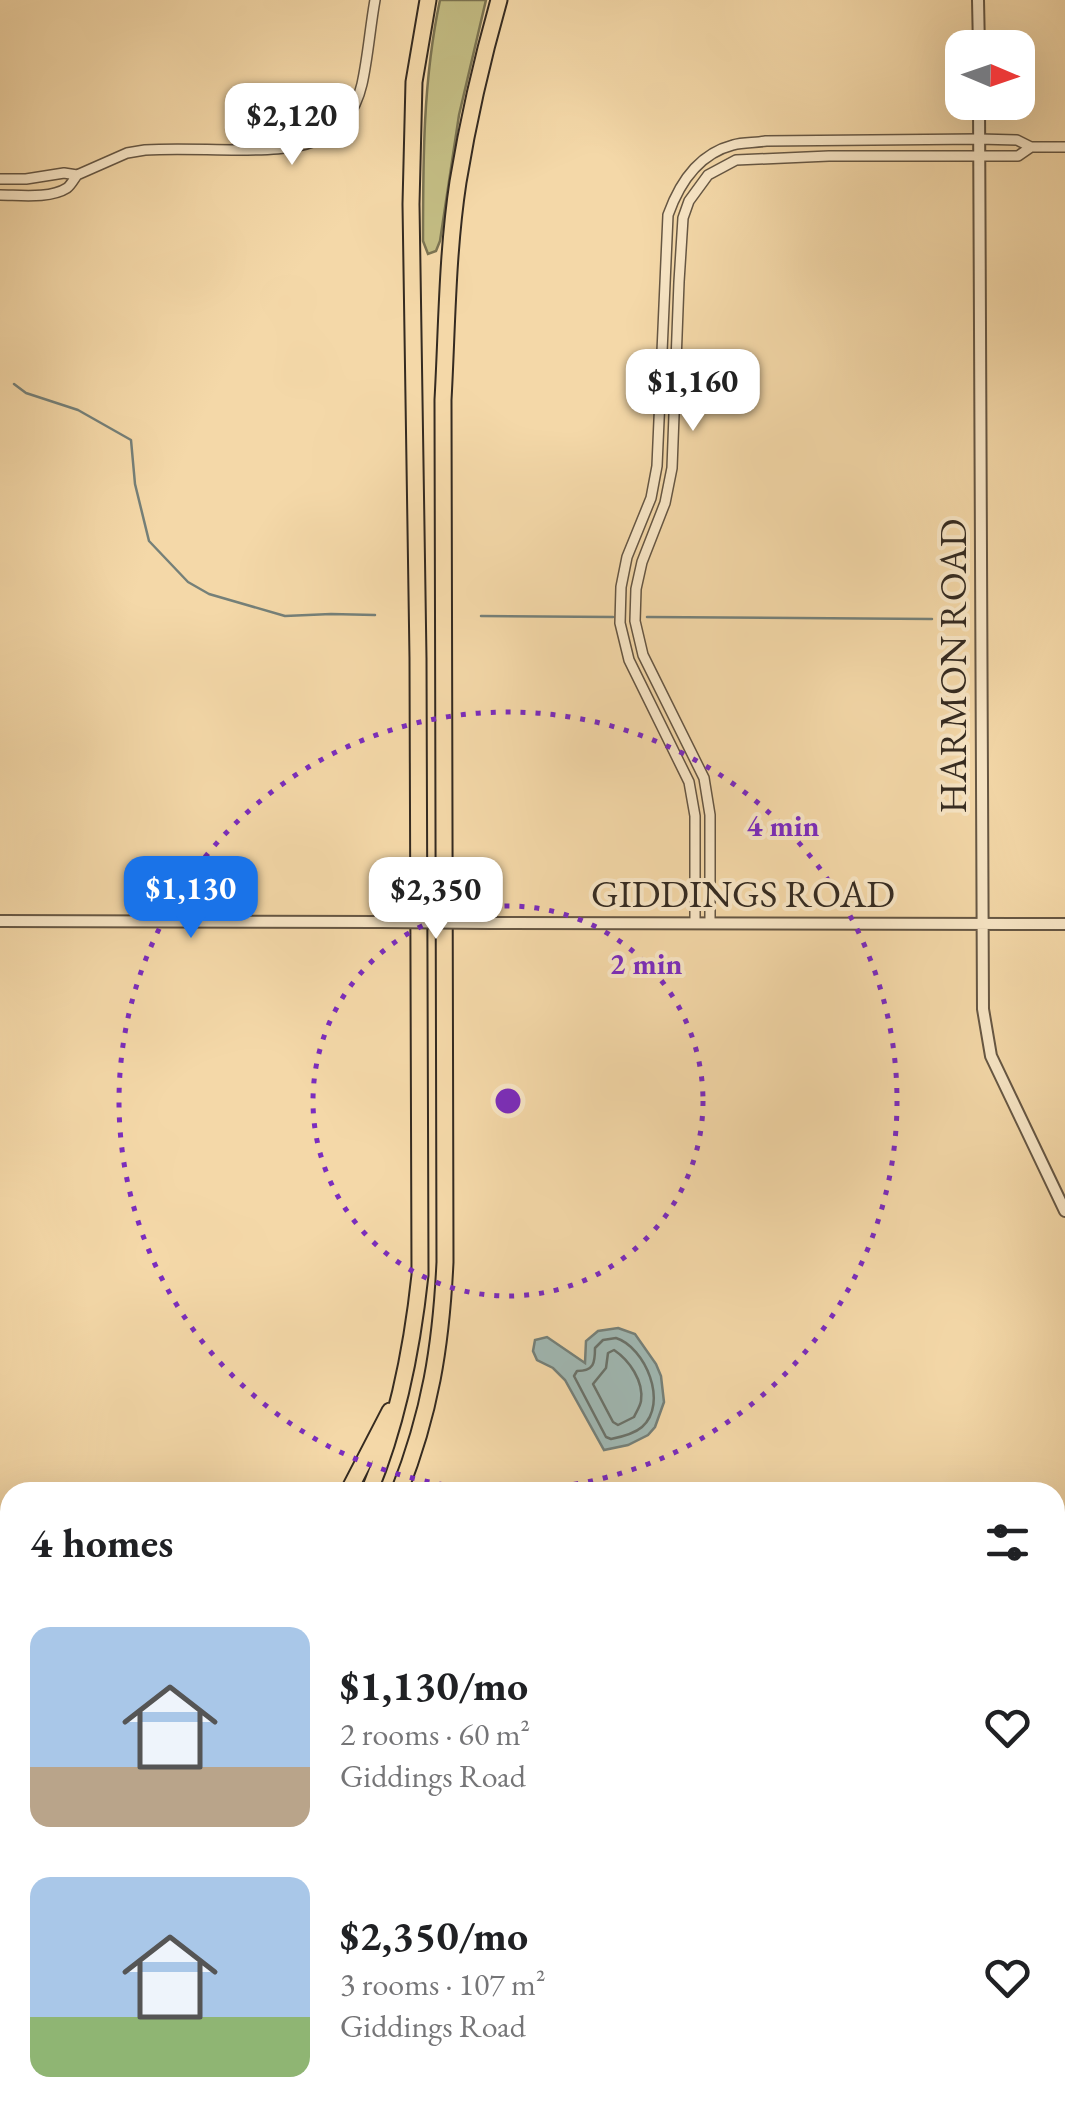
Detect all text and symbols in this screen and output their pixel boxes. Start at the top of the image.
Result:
north arrow [945,30,1035,120]
map controls [945,30,1035,120]
pin: $2,120 [211,83,373,168]
text: $2,120 [247,94,337,136]
pin: $1,160 [612,349,774,434]
text: $1,160 [648,360,738,402]
street label: HARMON ROAD [928,519,977,814]
text: 4 min [746,806,820,845]
pin: $1,130 [110,856,272,941]
pin: $2,350 [355,857,517,942]
text: $1,130 [146,867,236,909]
text: $2,350 [391,868,481,910]
street label: GIDDINGS ROAD [591,869,895,918]
text: 2 min [609,944,683,983]
centre of rings [490,1083,526,1119]
text: 4 homes [30,1515,173,1570]
icon: filters [980,1515,1035,1570]
text: $1,130/mo [340,1658,528,1713]
icon: home [110,1667,230,1787]
icon: heart [980,1700,1035,1755]
text: 2 rooms · 60 m² [340,1713,530,1755]
text: Giddings Road [340,1755,526,1797]
text: $2,350/mo [340,1908,528,1963]
icon: home [110,1917,230,2037]
icon: heart [980,1950,1035,2005]
text: 3 rooms · 107 m² [340,1963,546,2005]
text: Giddings Road [340,2005,526,2047]

